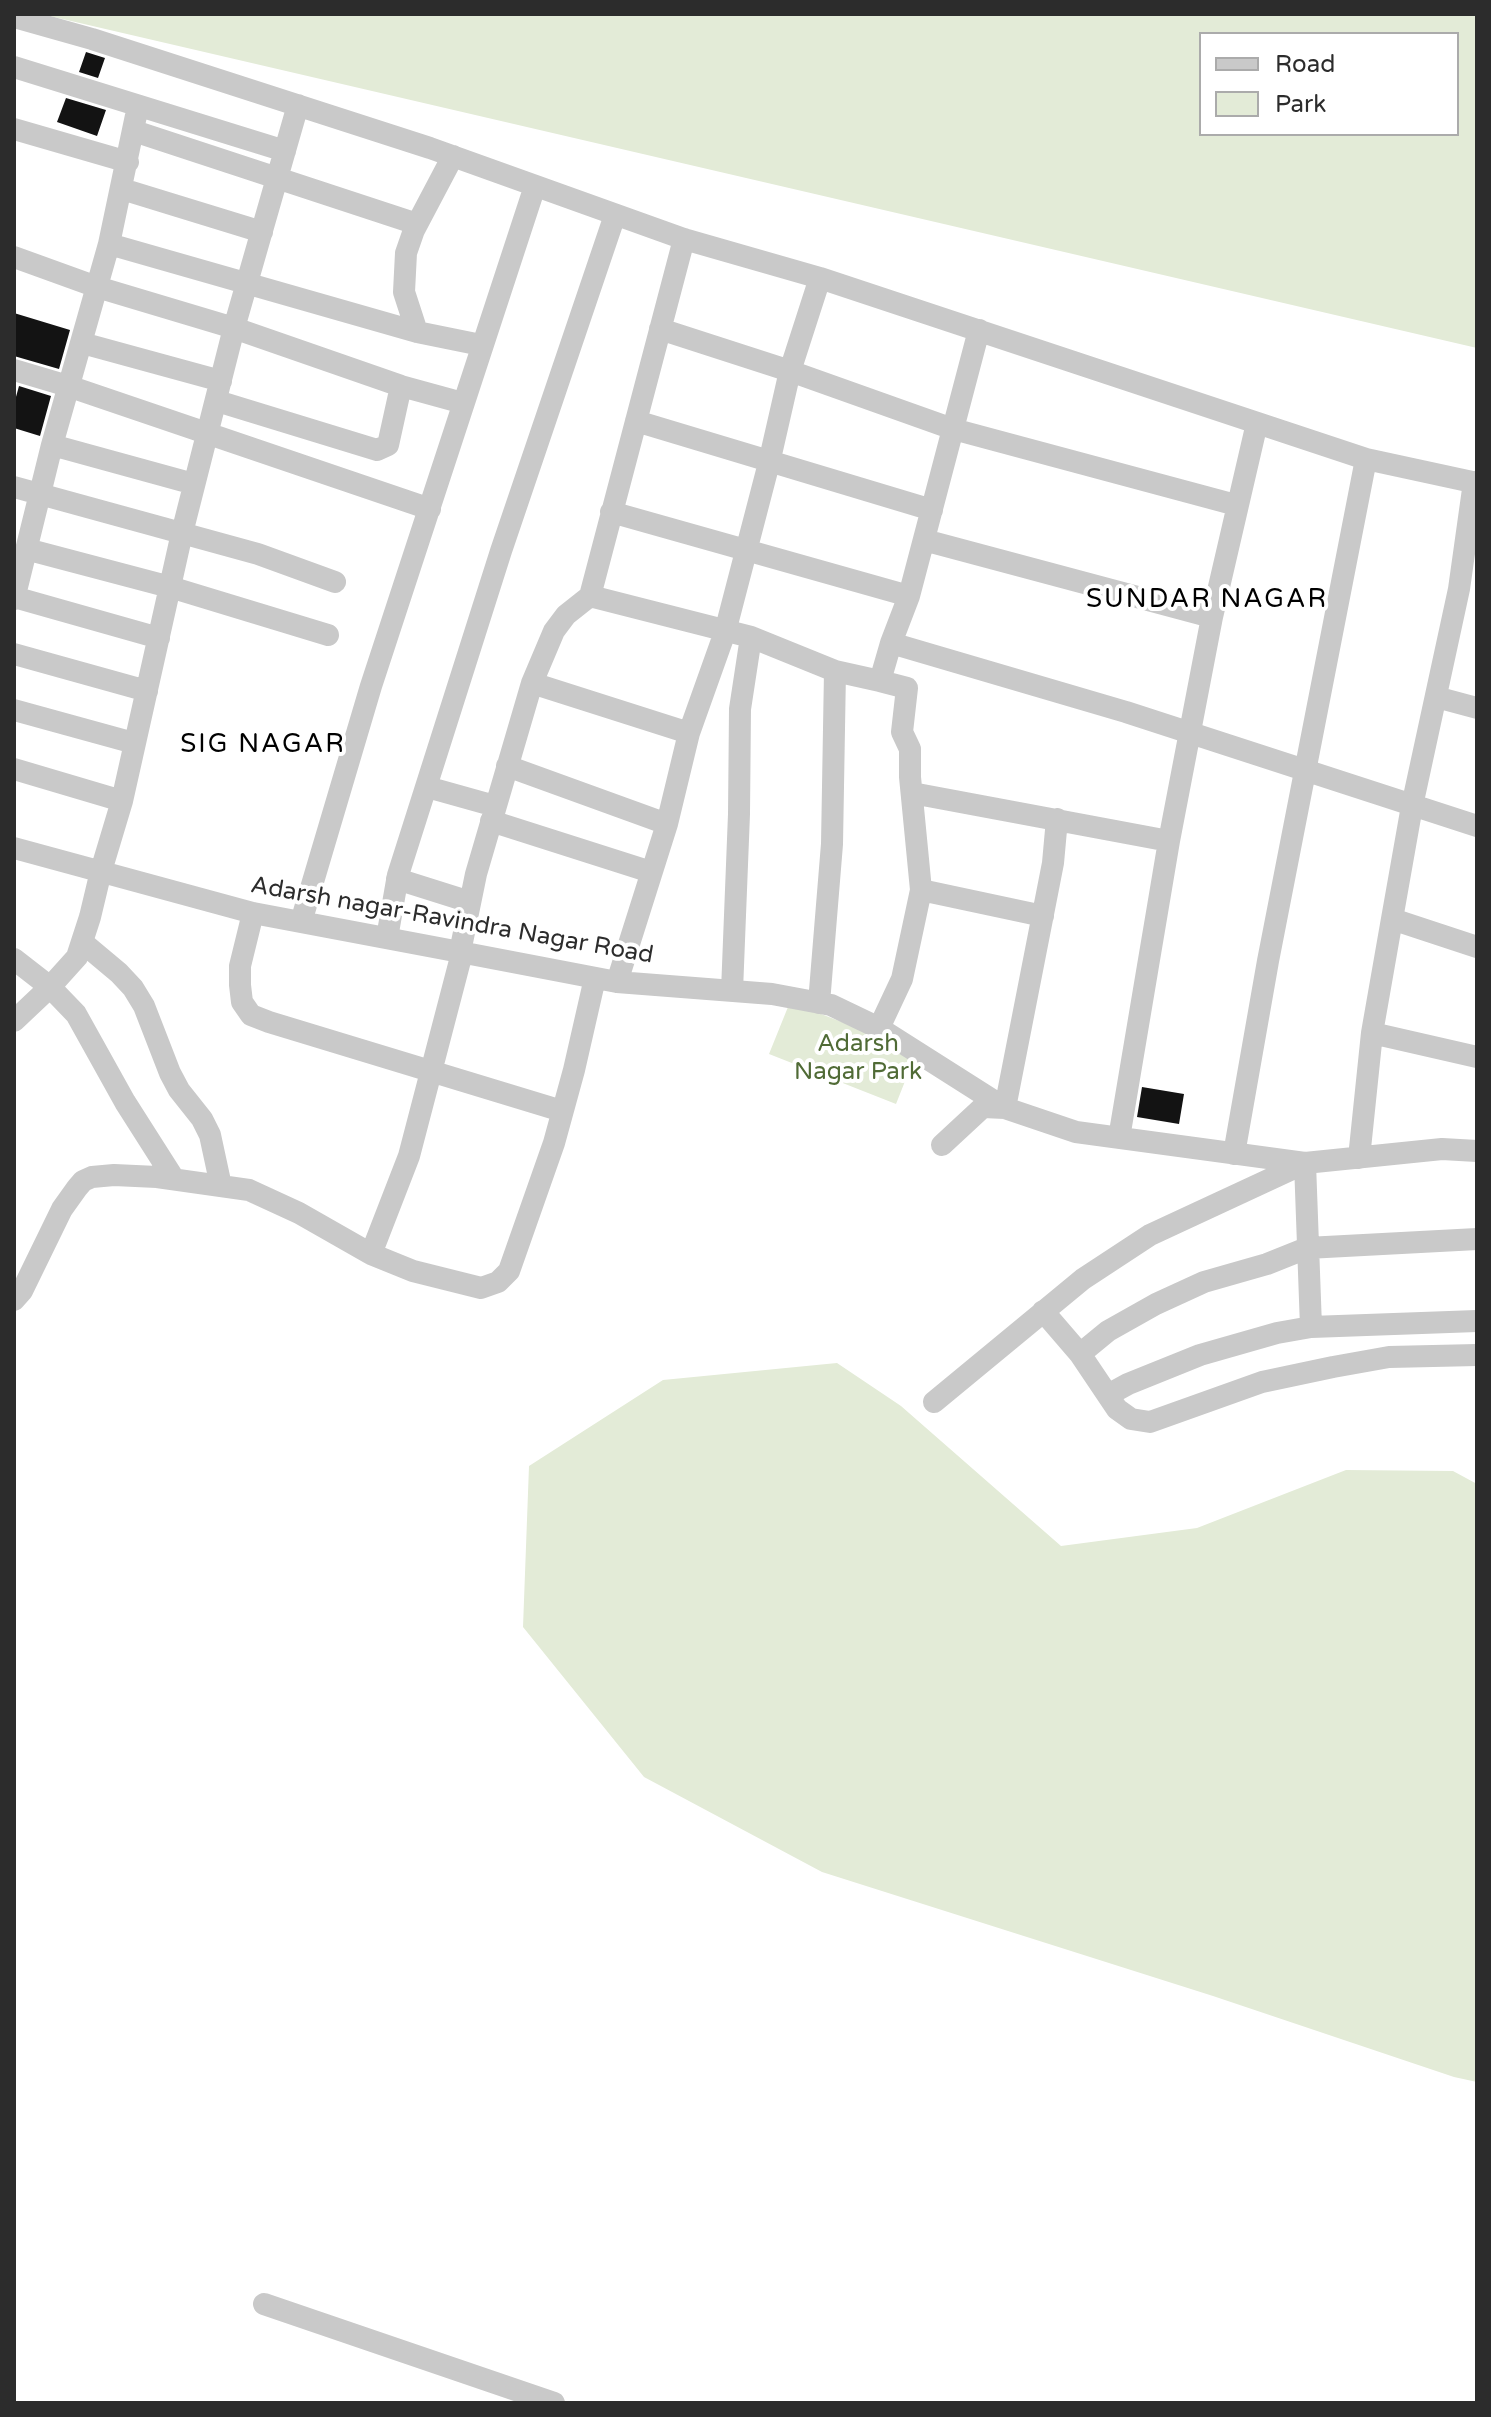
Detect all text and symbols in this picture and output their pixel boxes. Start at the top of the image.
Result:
legend [1199,32,1459,136]
text: Road [1275,50,1335,79]
text: Park [1275,90,1326,119]
district label: SUNDAR NAGAR [1086,584,1328,616]
district label: SIG NAGAR [180,729,346,761]
street label: Adarsh nagar-Ravindra Nagar Road [248,871,656,971]
park label: Adarsh Nagar Park [794,1031,922,1087]

